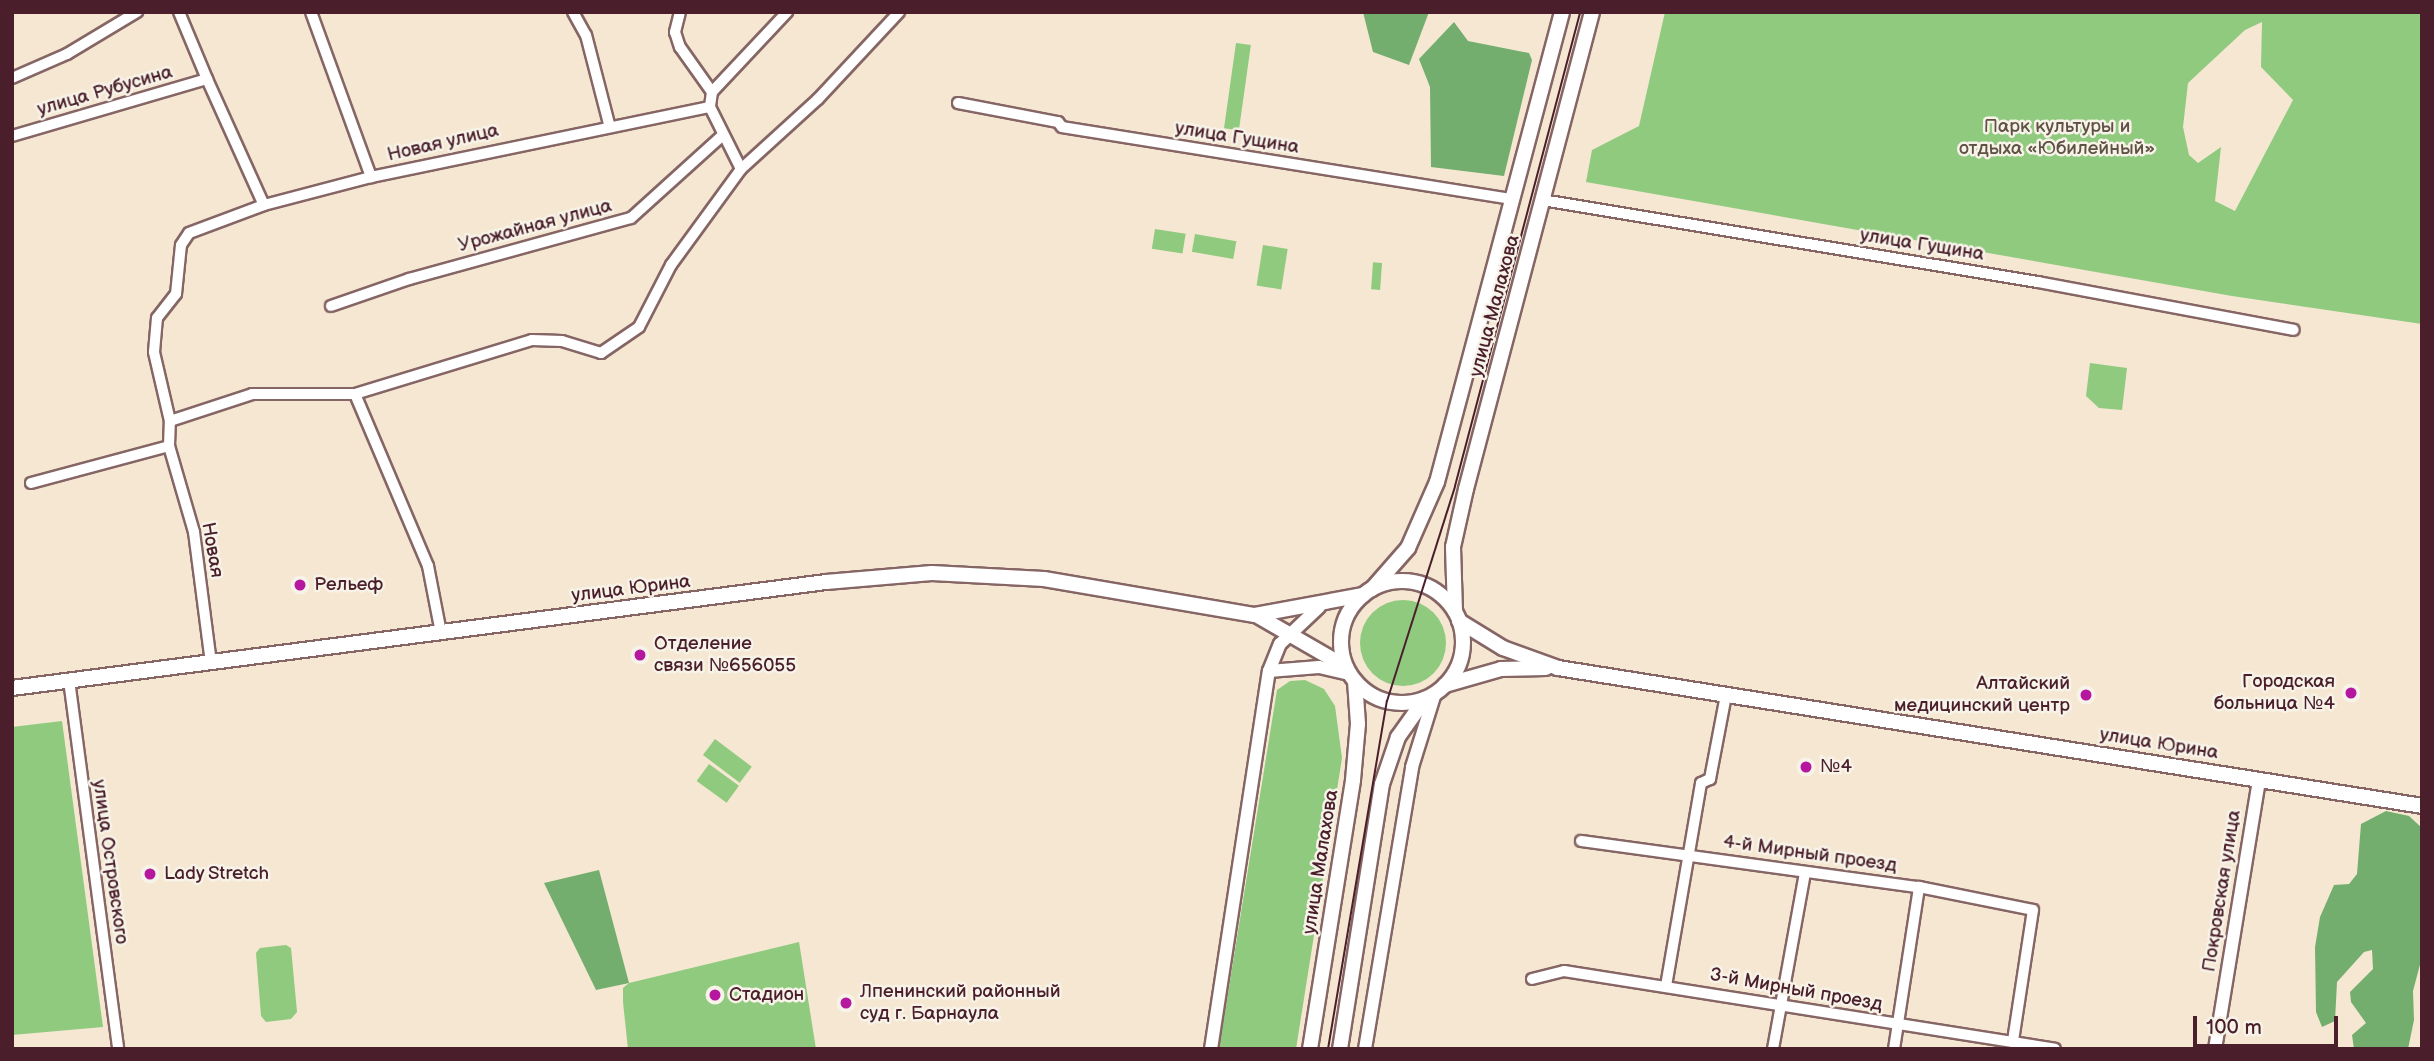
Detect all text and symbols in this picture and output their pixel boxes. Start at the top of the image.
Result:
street label: улица Рубусина [35,61,175,121]
park label: Парк культуры и отдыха «Юбилейный» [1959,116,2155,160]
street label: улица Гущина [1173,117,1301,159]
street label: Новая улица [385,119,501,167]
street label: Урожайная улица [456,195,614,257]
street label: улица Гущина [1858,224,1986,266]
street label: улица Малахова [1465,232,1525,380]
street label: Новая [196,521,228,579]
street label: улица Юрина [570,570,692,608]
place label: Рельеф [314,574,383,596]
marker: Рельеф [292,577,308,593]
place label: Отделение связи №656055 [654,633,796,677]
marker: Отделение связи №656055 [632,647,648,663]
place label: Городская больница №4 [2214,671,2335,715]
place label: Алтайский медицинский центр [1894,673,2070,717]
marker: Городская больница №4 [2341,683,2361,703]
marker: Алтайский медицинский центр [2076,685,2096,705]
street label: улица Юрина [2098,723,2220,765]
place label: №4 [1820,756,1852,778]
marker: №4 [1798,759,1814,775]
street label: улица Островского [87,778,133,946]
street label: улица Малахова [1298,788,1344,936]
street label: Покровская улица [2198,809,2246,973]
street label: 4-й Мирный проезд [1722,831,1898,877]
place label: Lady Stretch [164,863,271,885]
marker: Lady Stretch [142,866,158,882]
street label: 3-й Мирный проезд [1708,964,1884,1016]
place label: Лпенинский районный суд г. Барнаула [860,981,1061,1025]
place label: Стадион [729,984,804,1006]
marker: Стадион [707,987,723,1003]
marker: Лпенинский районный суд г. Барнаула [838,995,854,1011]
scale bar [2196,1002,2341,1046]
text: 100 m [2206,1015,2262,1040]

